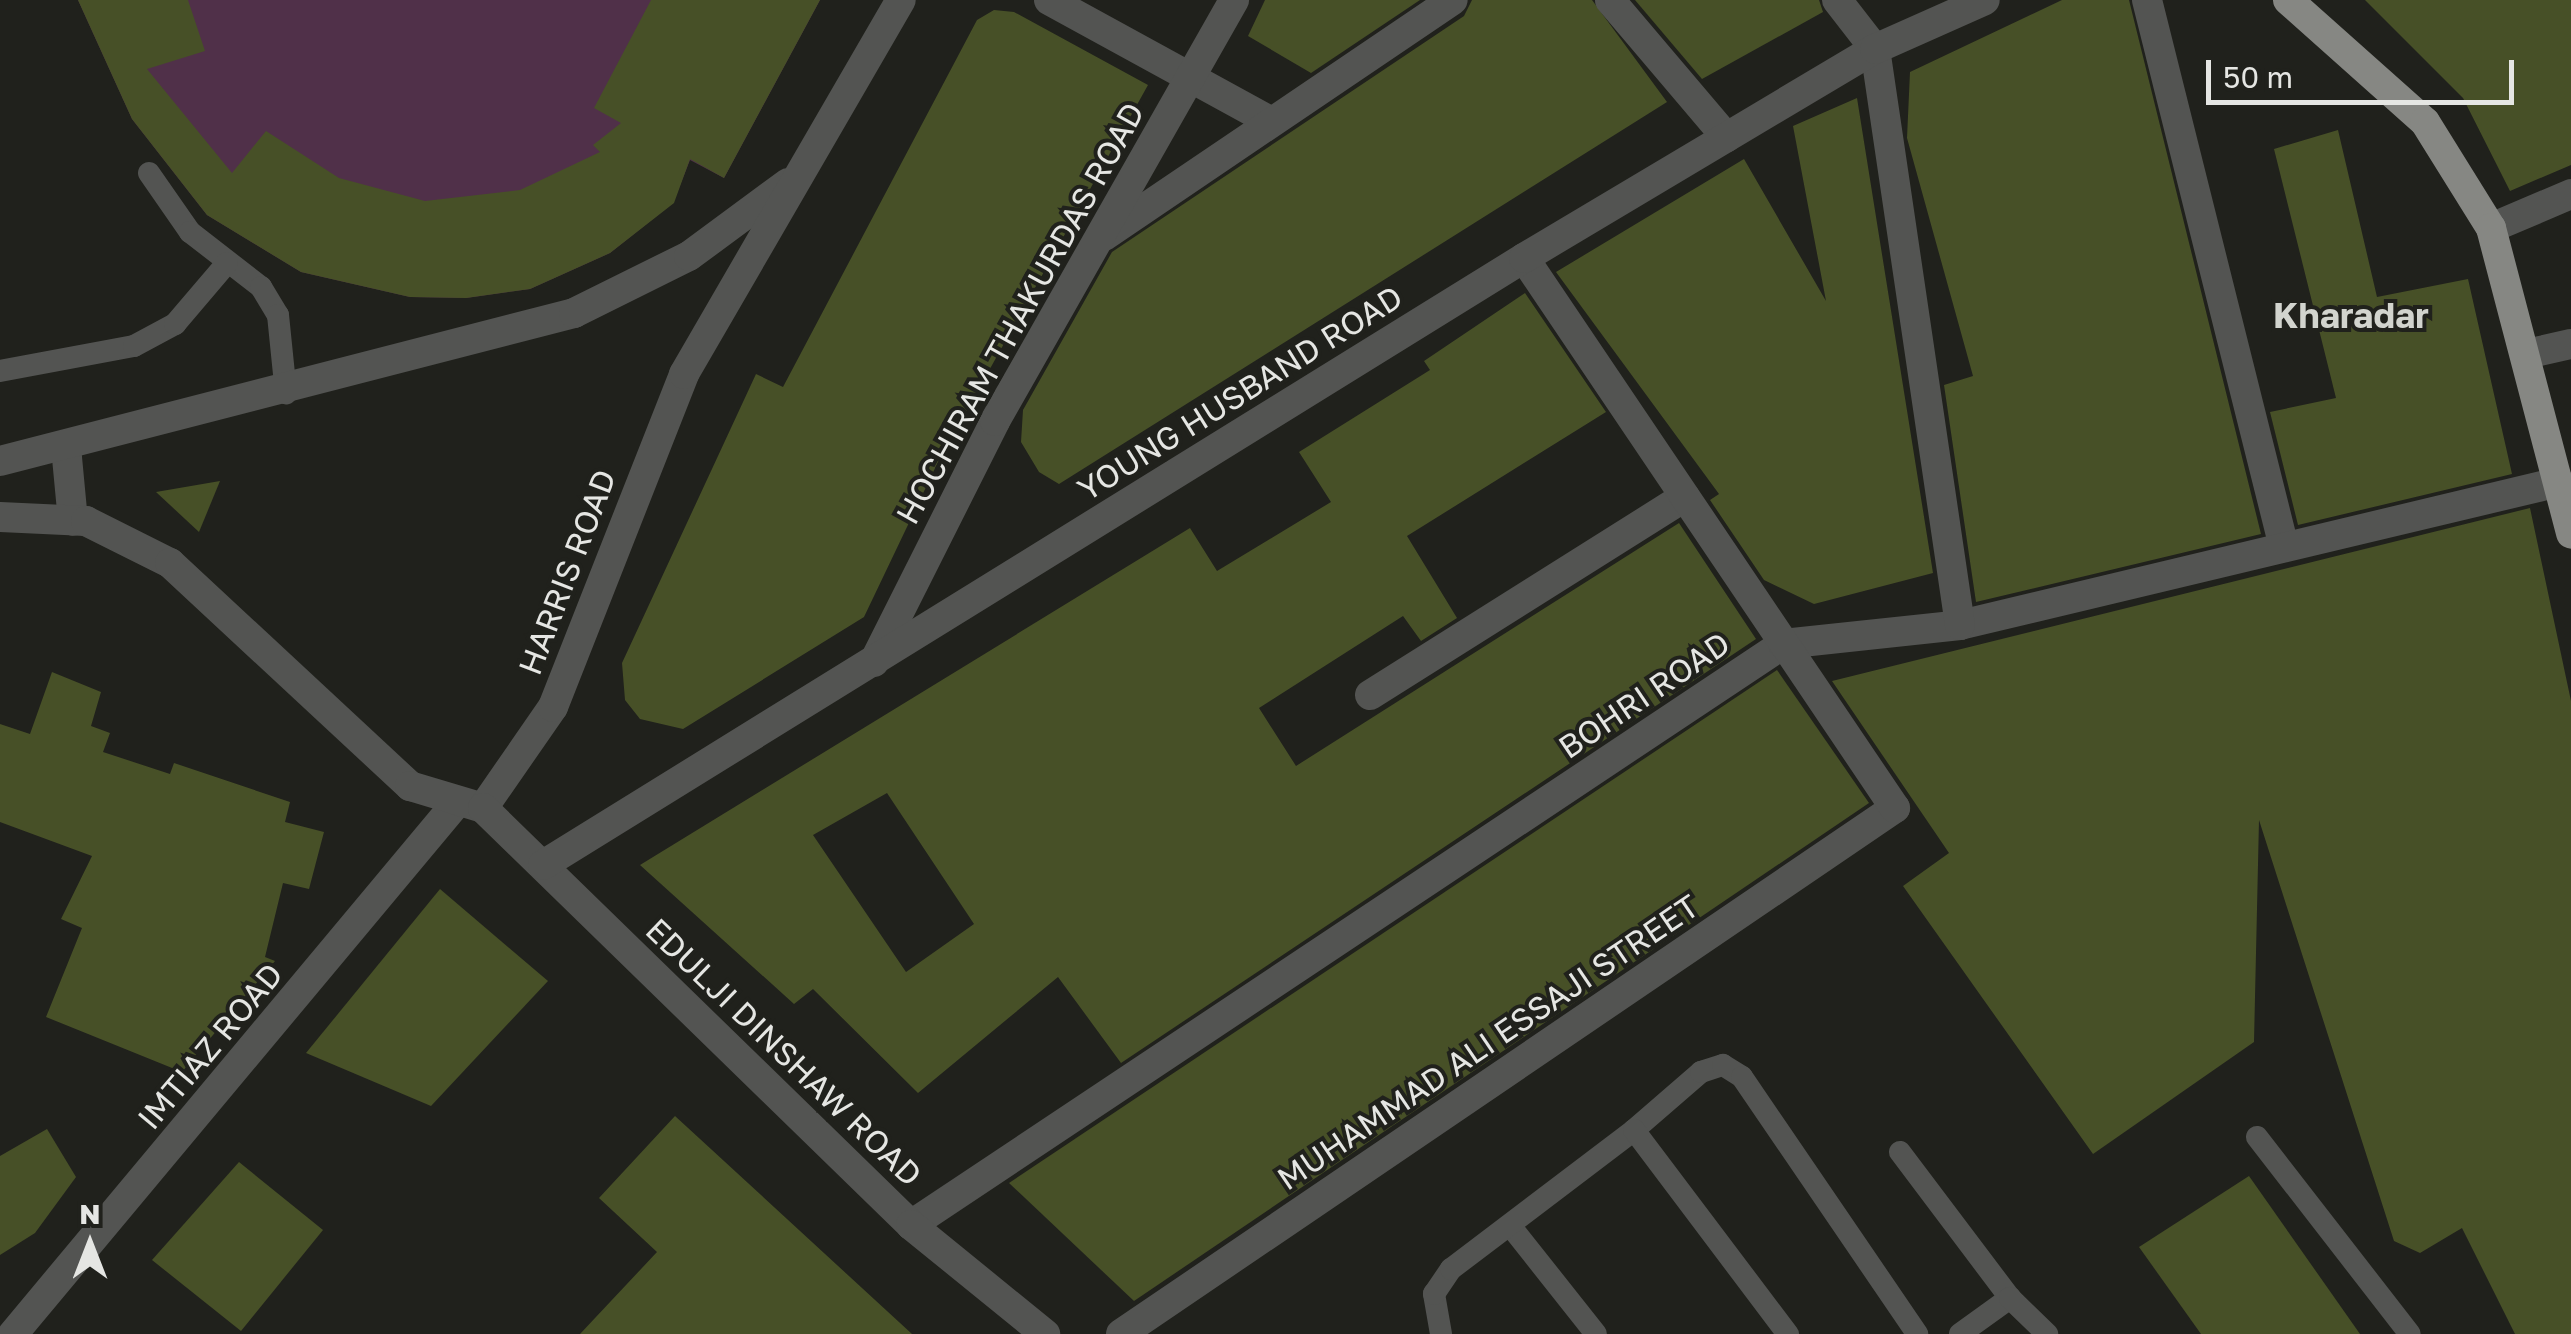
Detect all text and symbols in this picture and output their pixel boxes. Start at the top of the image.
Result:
scale bar [2211,40,2518,102]
text: 50 m [2223,59,2293,95]
street label: HOCHIRAM THAKURDAS ROAD [888,96,1152,530]
street label: YOUNG HUSBAND ROAD [1071,277,1409,509]
district label: Kharadar [2273,294,2429,336]
street label: HARRIS ROAD [510,464,624,680]
street label: BOHRI ROAD [1551,624,1737,766]
street label: MUHAMMAD ALI ESSAJI STREET [1270,886,1706,1198]
street label: EDULJI DINSHAW ROAD [638,910,930,1194]
street label: IMTIAZ ROAD [129,955,291,1137]
north arrow [40,1194,140,1294]
text: N [79,1197,101,1230]

